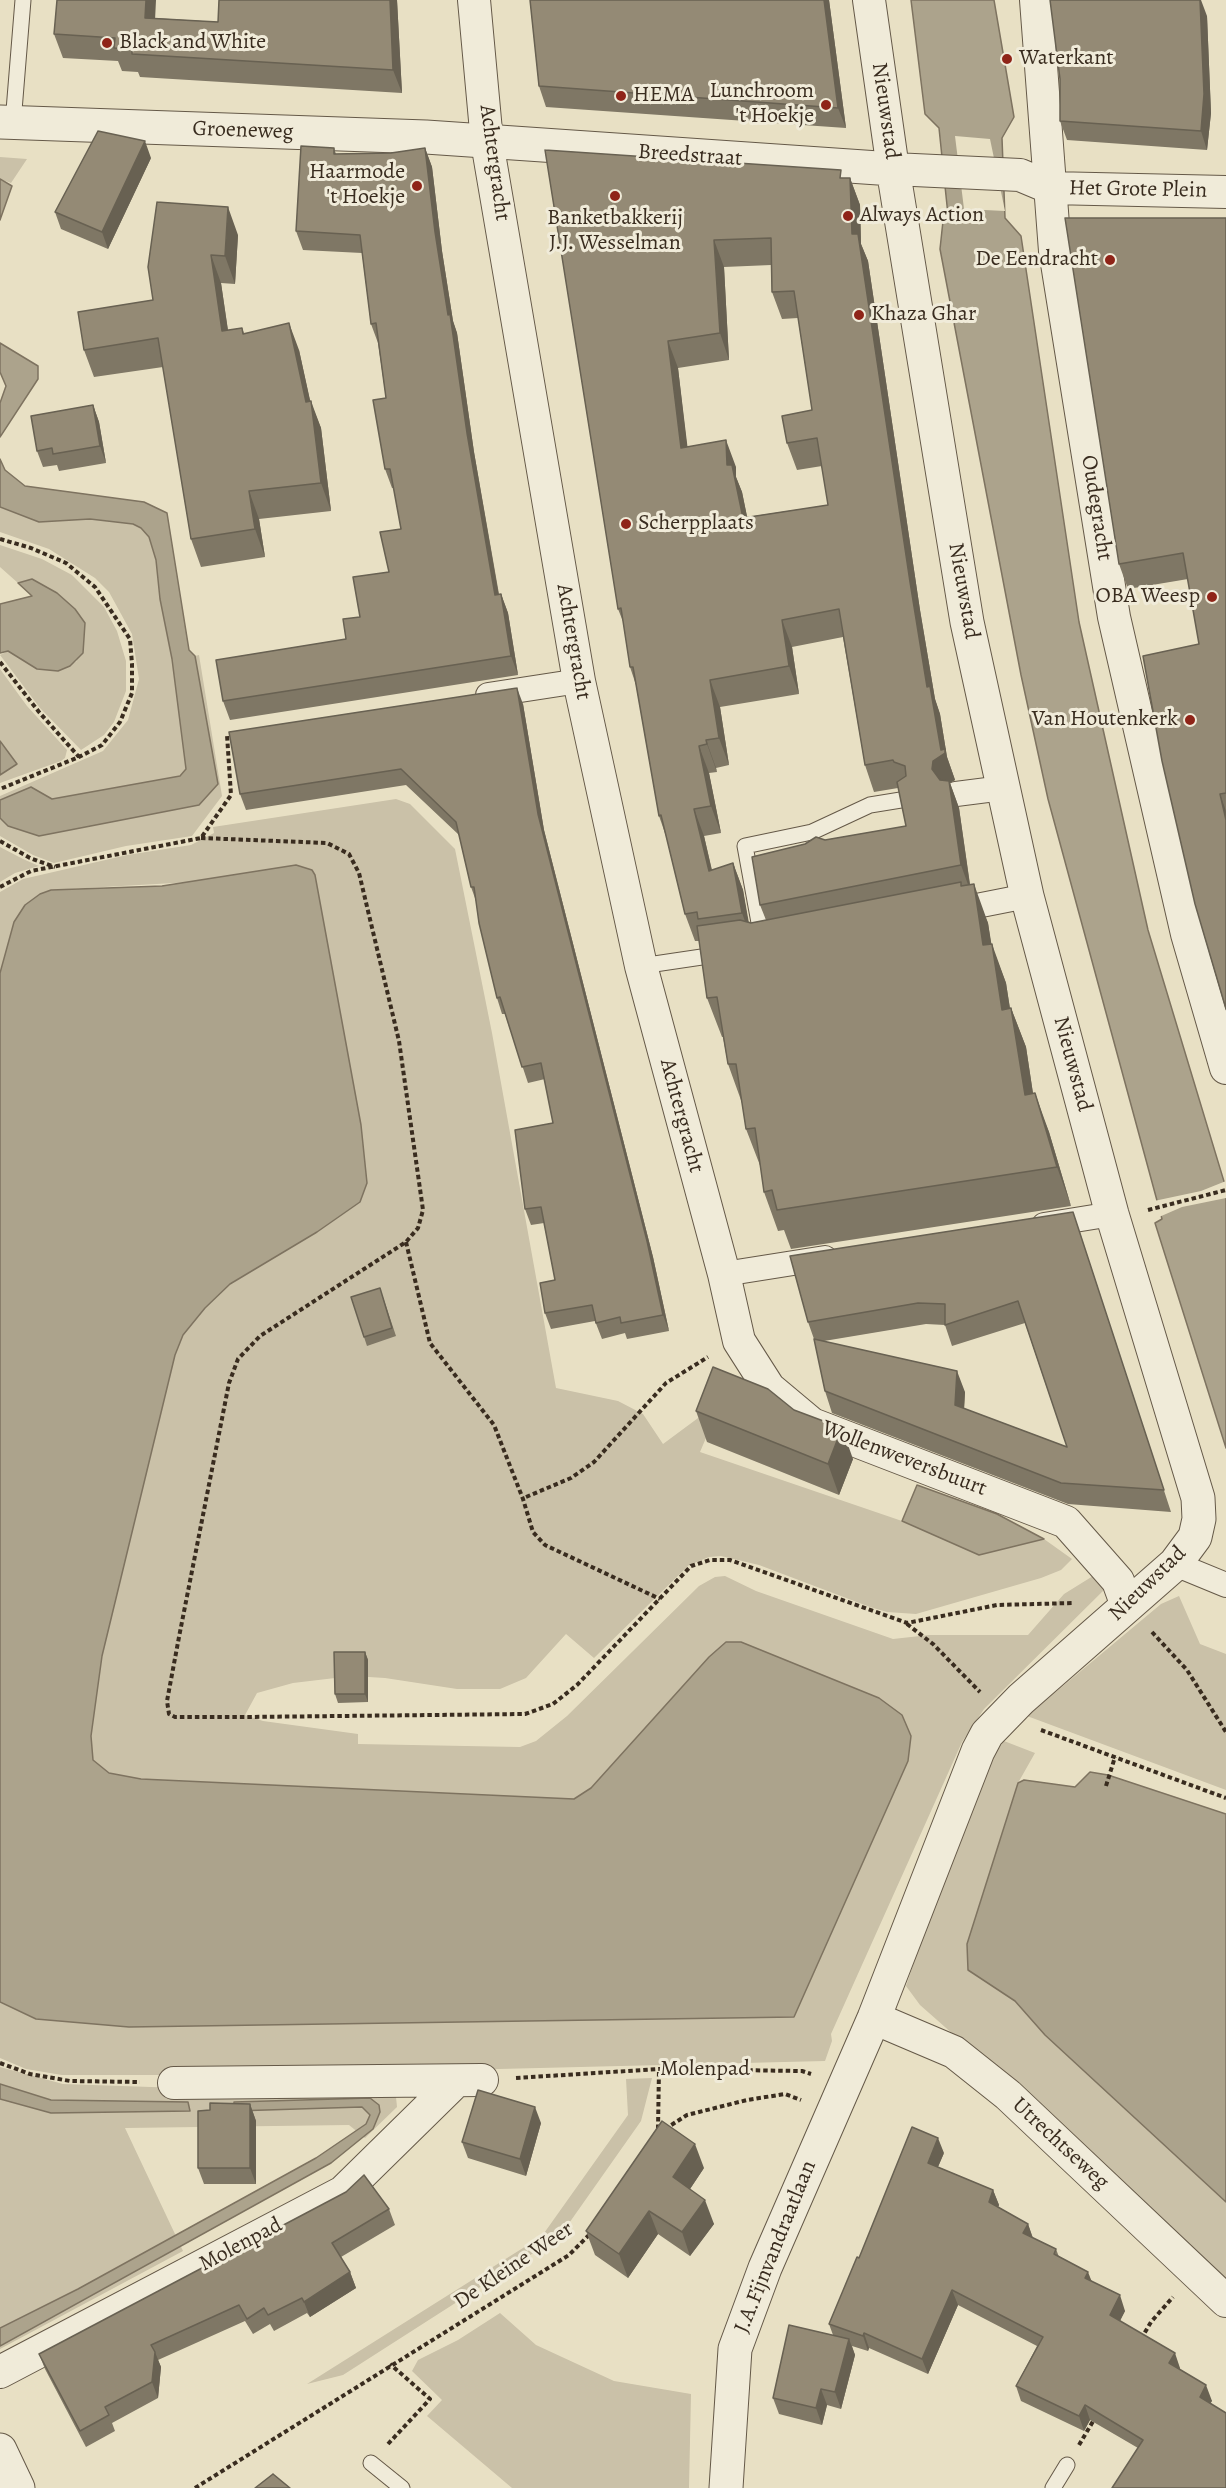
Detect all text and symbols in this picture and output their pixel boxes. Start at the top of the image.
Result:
place label: Black and White [119,30,266,56]
marker: Black and White [100,36,114,50]
place label: Waterkant [1019,46,1114,72]
marker: Waterkant [1000,52,1014,66]
street label: Nieuwstad [865,61,905,161]
place label: Lunchroom 't Hoekje [709,79,814,130]
place label: HEMA [633,83,694,109]
marker: HEMA [614,89,628,103]
marker: Lunchroom 't Hoekje [819,98,833,112]
street label: Achtergracht [473,103,515,223]
street label: Groeneweg [192,116,294,146]
street label: Breedstraat [637,139,743,173]
place label: Haarmode 't Hoekje [309,160,405,212]
street label: Het Grote Plein [1069,176,1207,204]
marker: Haarmode 't Hoekje [410,179,424,193]
marker: Banketbakkerij J.J. Wesselman [608,189,622,203]
place label: Always Action [860,203,984,229]
place label: Banketbakkerij J.J. Wesselman [547,206,683,258]
marker: Always Action [841,209,855,223]
place label: De Eendracht [975,247,1098,273]
marker: De Eendracht [1103,253,1117,267]
place label: Khaza Ghar [871,302,976,328]
marker: Khaza Ghar [852,308,866,322]
street label: Oudegracht [1075,453,1117,563]
place label: Scherpplaats [638,511,754,537]
marker: Scherpplaats [619,517,633,531]
street label: Nieuwstad [942,541,984,641]
street label: Achtergracht [550,582,596,702]
place label: OBA Weesp [1095,584,1200,610]
marker: OBA Weesp [1205,590,1219,604]
place label: Van Houtenkerk [1032,707,1178,733]
marker: Van Houtenkerk [1183,713,1197,727]
street label: Nieuwstad [1047,1014,1097,1114]
street label: Achtergracht [653,1056,709,1176]
street label: Wollenweversbuurt [818,1415,990,1503]
street label: Nieuwstad [1104,1541,1192,1627]
street label: Molenpad [660,2057,750,2083]
street label: Utrechtseweg [1006,2092,1114,2196]
street label: J.A.Fijnvandraatlaan [729,2157,823,2337]
street label: Molenpad [195,2212,287,2278]
street label: De Kleine Weer [449,2216,579,2316]

